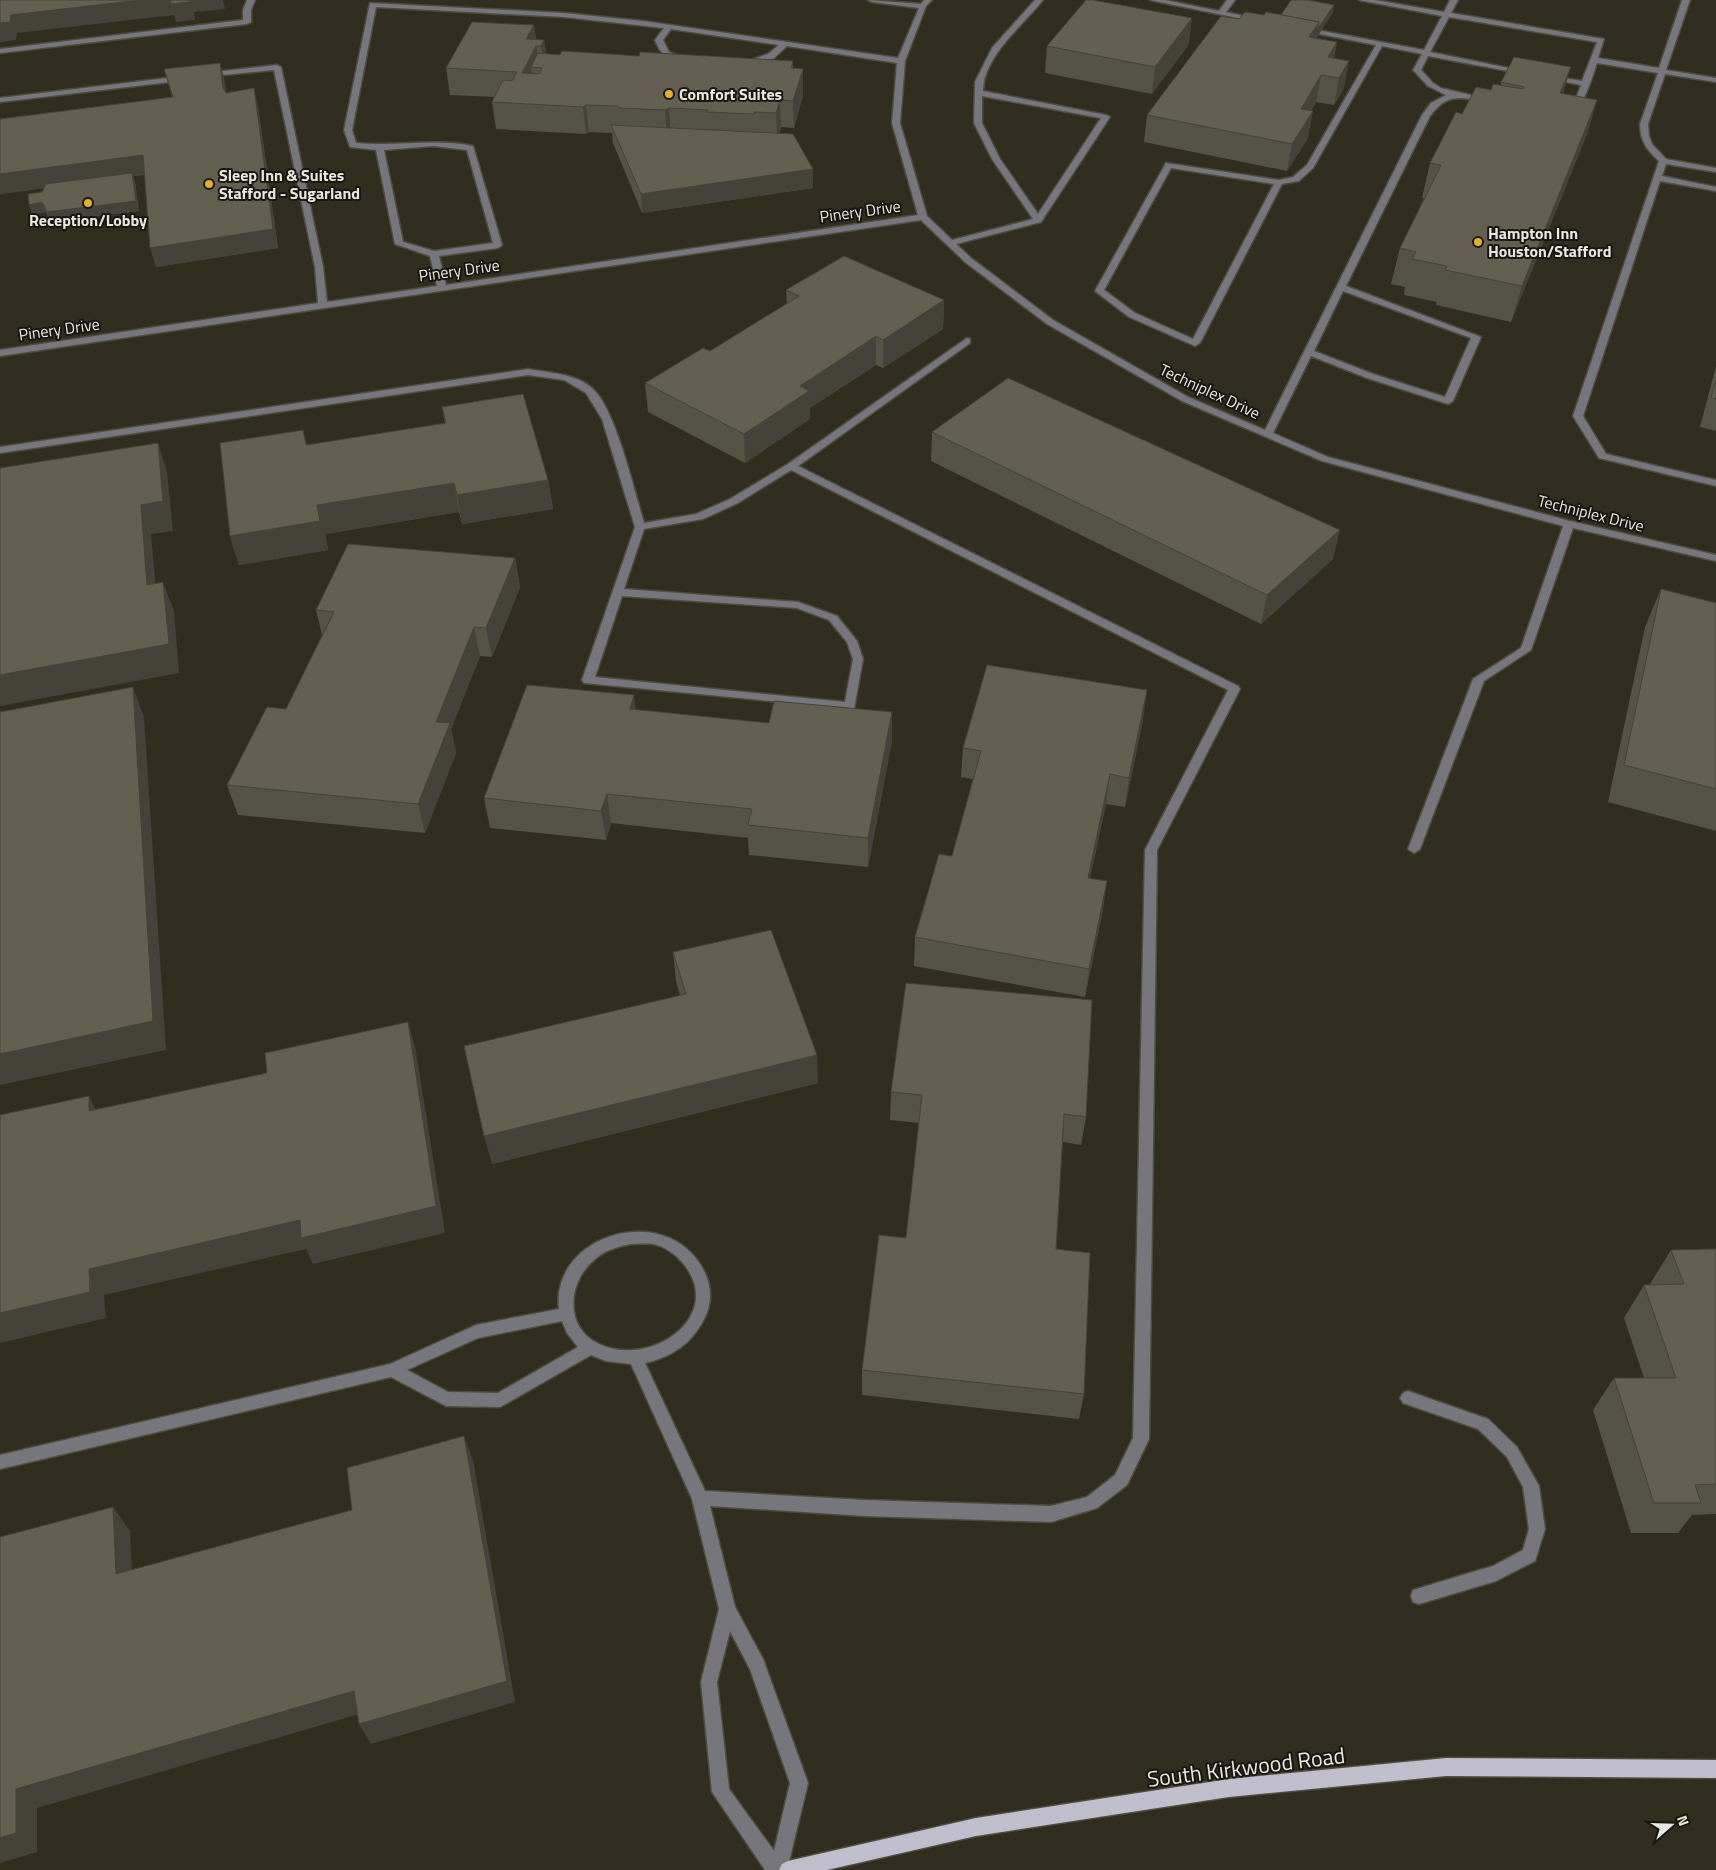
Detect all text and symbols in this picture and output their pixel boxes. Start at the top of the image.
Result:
place label: Comfort Suites [679,82,782,106]
marker: Comfort Suites [663,88,675,100]
place label: Sleep Inn & Suites Stafford - Sugarland [219,163,360,205]
marker: Sleep Inn & Suites Stafford - Sugarland [203,178,215,190]
street label: Pinery Drive [818,193,902,229]
marker: Reception/Lobby [82,197,94,209]
place label: Reception/Lobby [29,208,147,232]
place label: Hampton Inn Houston/Stafford [1488,221,1612,263]
marker: Hampton Inn Houston/Stafford [1472,236,1484,248]
street label: Pinery Drive [417,252,501,288]
street label: Pinery Drive [17,311,101,347]
street label: Techniplex Drive [1156,357,1264,425]
street label: Techniplex Drive [1535,488,1647,538]
street label: South Kirkwood Road [1145,1738,1347,1796]
north arrow [1646,1800,1696,1850]
text: N [1672,1812,1695,1829]

